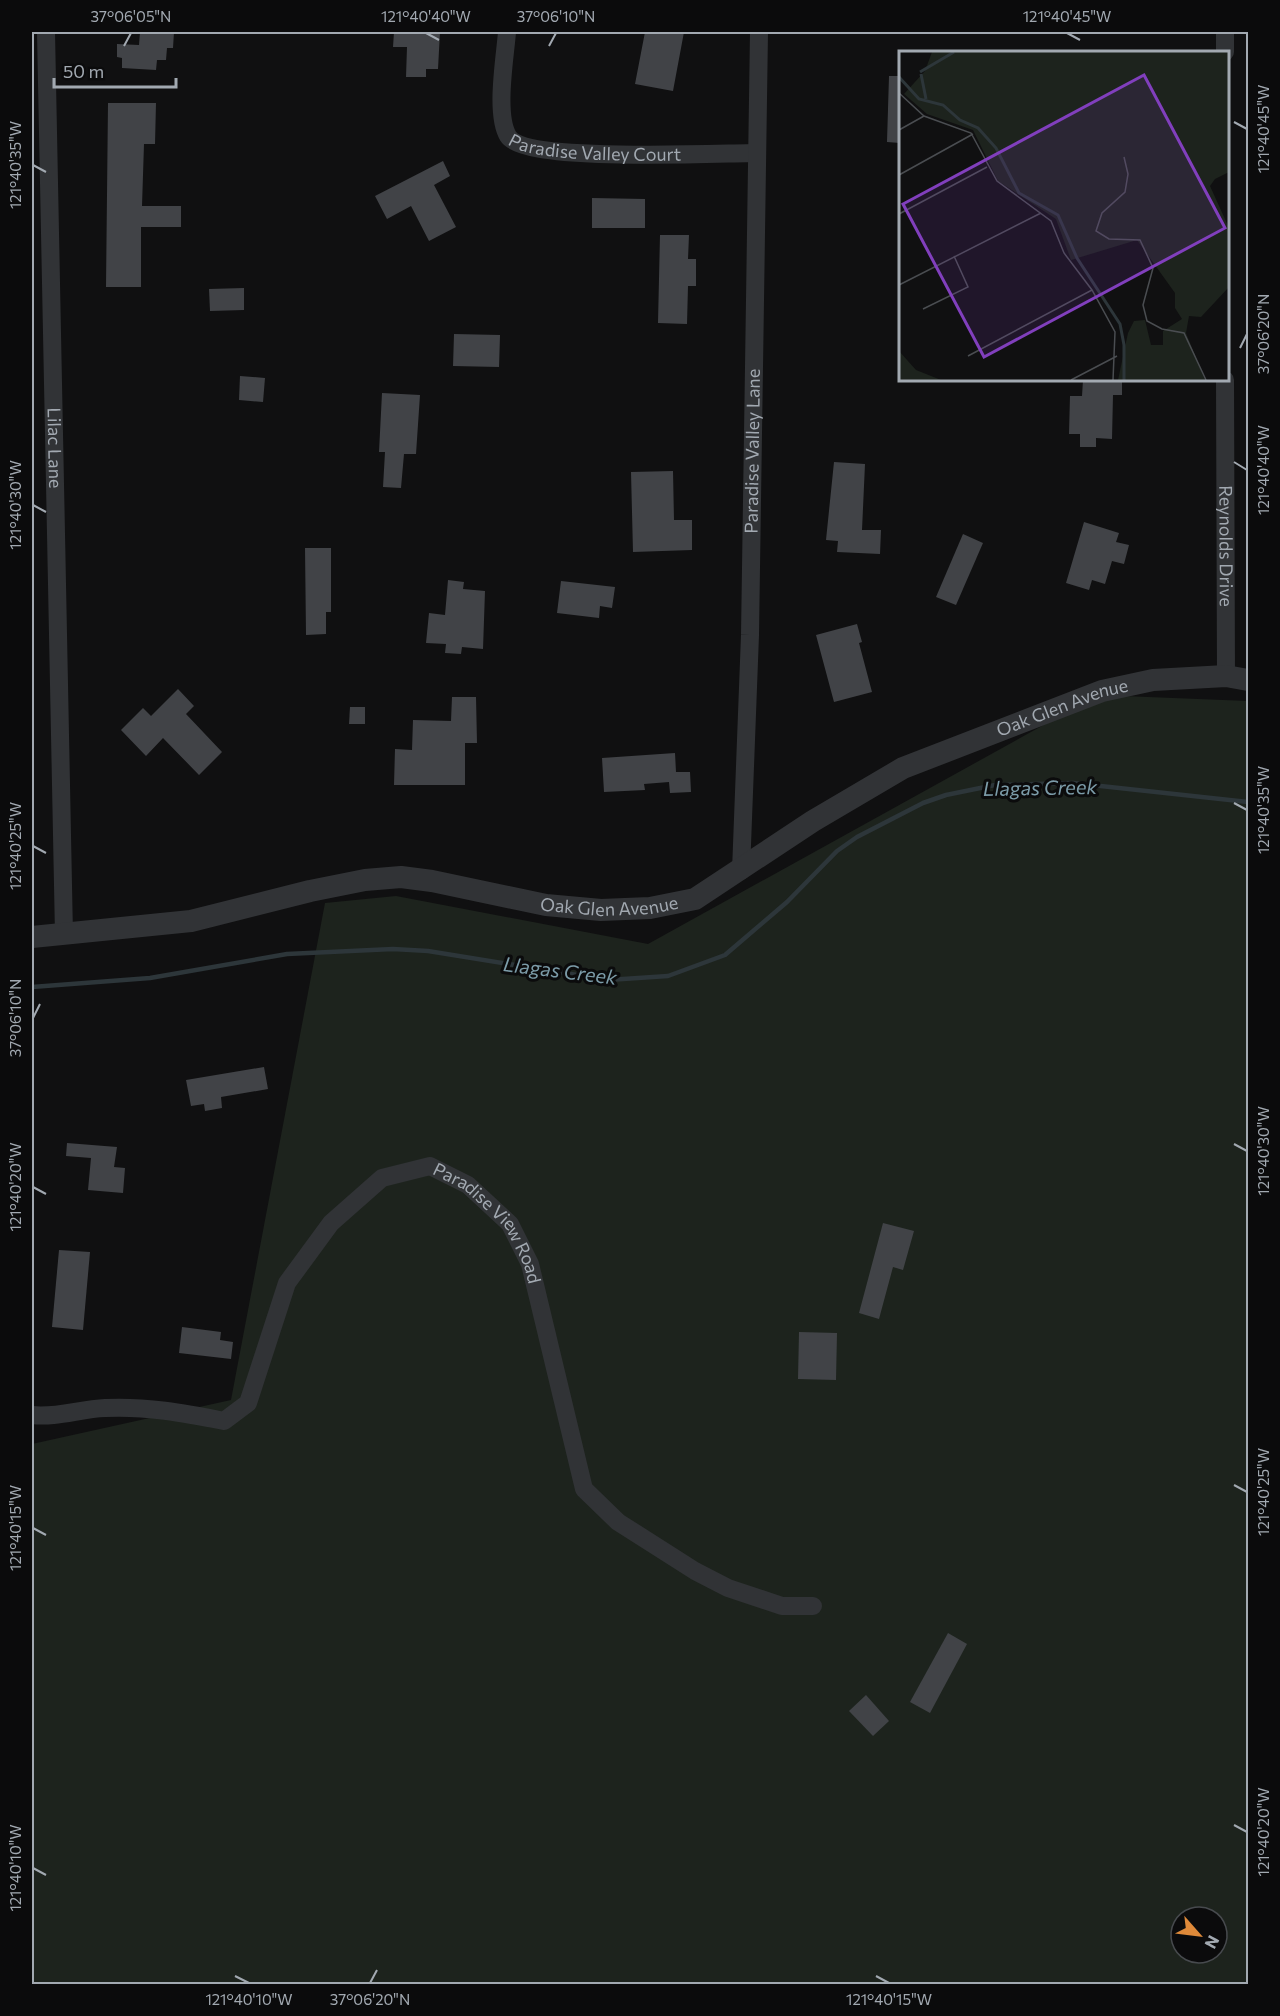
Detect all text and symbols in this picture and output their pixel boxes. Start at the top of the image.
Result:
text: 37°06'05"N [91,7,171,25]
text: 121°40'40"W [381,7,471,25]
text: 37°06'10"N [517,7,595,25]
text: 121°40'45"W [1023,7,1111,25]
scale bar [54,51,176,89]
inset map [899,51,1229,381]
text: 50 m [63,60,104,82]
text: 121°40'45"W [1254,85,1272,173]
text: 121°40'35"W [6,121,24,209]
street label: Paradise Valley Court [505,128,681,165]
text: 37°06'20"N [1254,294,1272,374]
street label: Paradise Valley Lane [740,369,764,534]
street label: Lilac Lane [43,407,67,489]
text: 121°40'40"W [1254,425,1272,515]
text: 121°40'30"W [6,460,24,550]
street label: Reynolds Drive [1215,485,1238,607]
street label: Oak Glen Avenue [993,674,1130,741]
text: 121°40'35"W [1254,766,1272,854]
water label: Llagas Creek [983,774,1099,800]
text: 121°40'25"W [6,802,24,890]
street label: Oak Glen Avenue [539,891,680,920]
water label: Llagas Creek [502,951,619,989]
text: 37°06'10"N [6,979,24,1057]
text: 121°40'30"W [1254,1106,1272,1196]
text: 121°40'20"W [6,1142,24,1232]
street label: Paradise View Road [430,1157,546,1285]
text: 121°40'25"W [1254,1448,1272,1536]
text: 121°40'15"W [6,1485,24,1571]
text: 121°40'20"W [1254,1787,1272,1877]
text: 121°40'10"W [6,1824,24,1912]
north arrow [1169,1905,1229,1965]
text: N [1201,1933,1224,1952]
text: 121°40'10"W [205,1990,293,2008]
text: 37°06'20"N [330,1990,410,2008]
text: 121°40'15"W [846,1990,932,2008]

